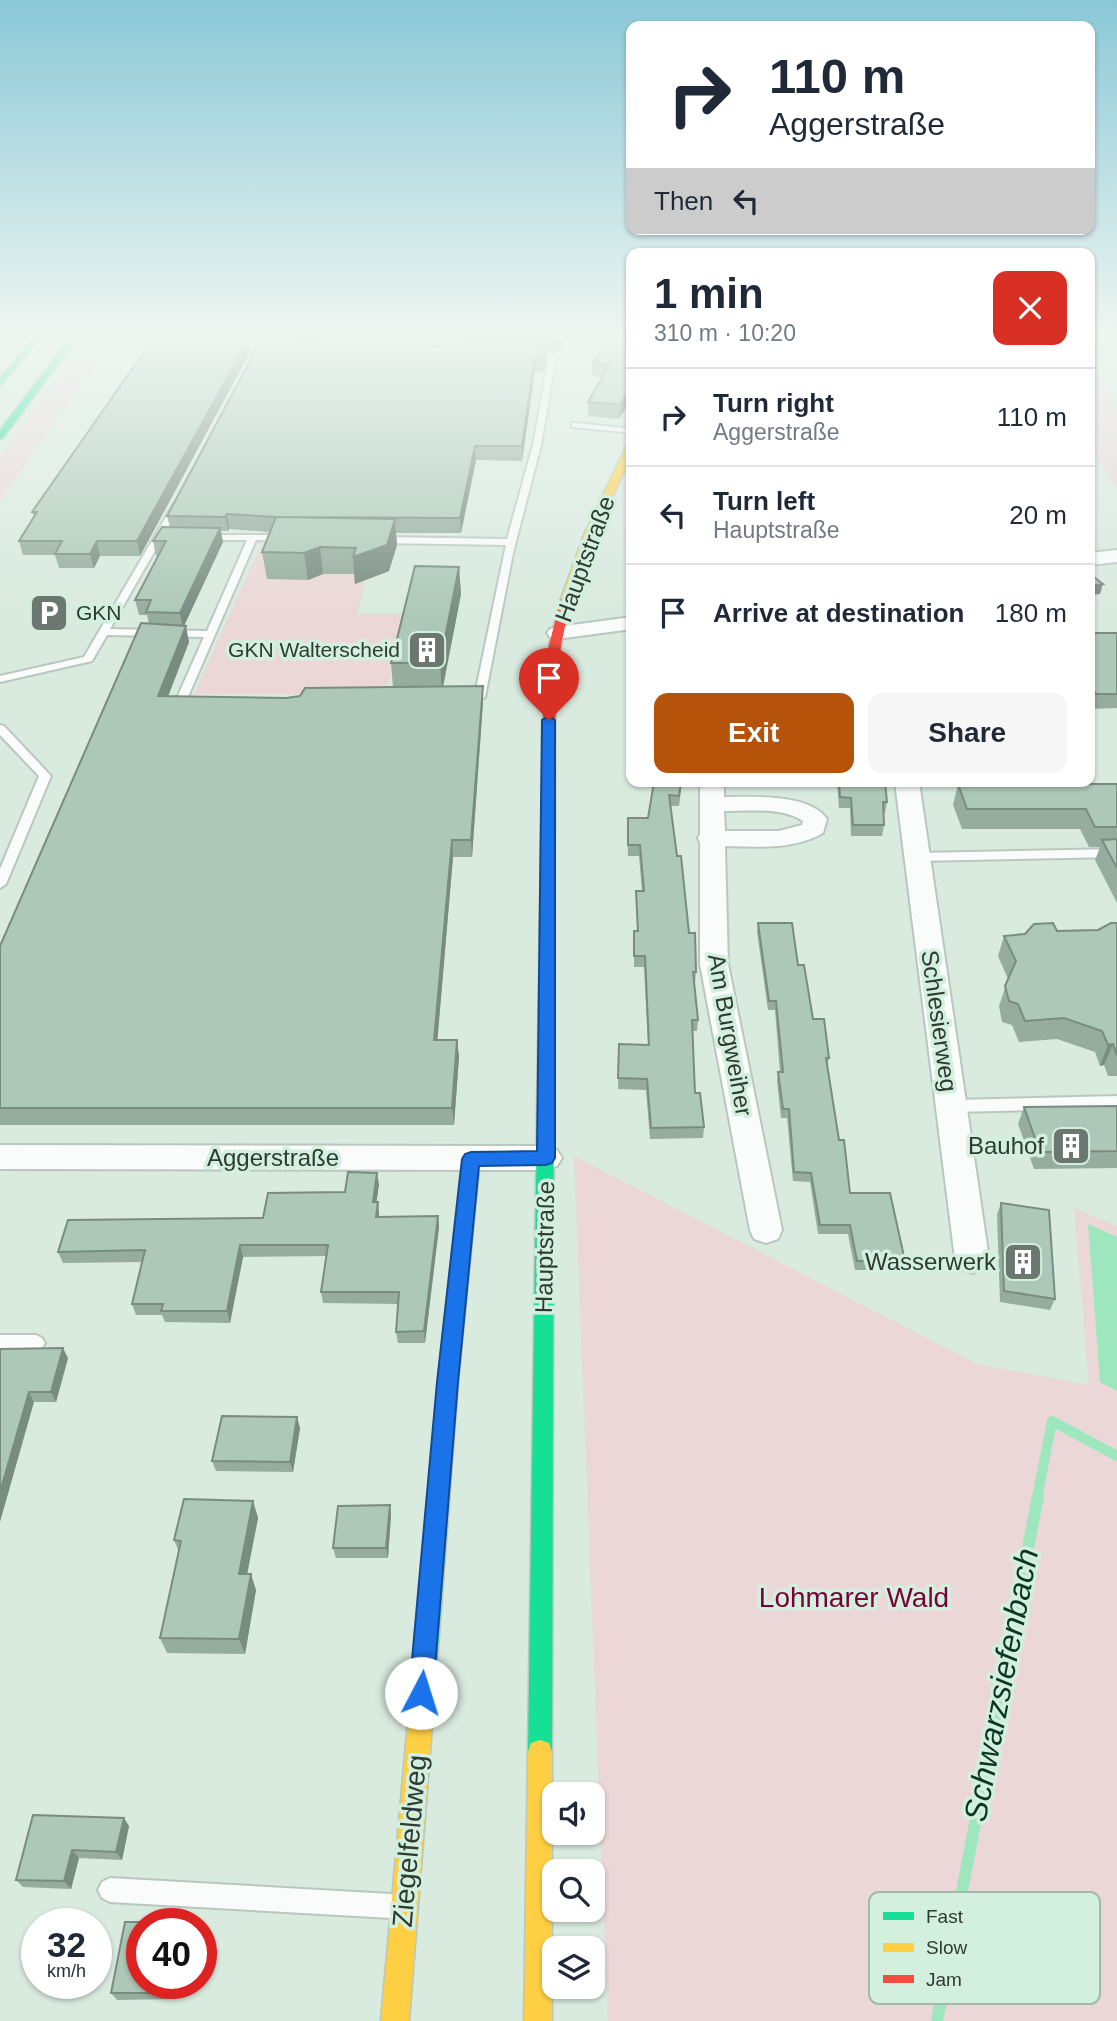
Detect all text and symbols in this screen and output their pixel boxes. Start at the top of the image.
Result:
icon: right [654,49,745,140]
text: 110 m [769,49,905,103]
text: Aggerstraße [769,106,945,142]
icon: left [727,182,765,220]
text: Then [654,186,713,216]
text: 1 min [654,270,764,317]
button: close [993,271,1067,345]
text: 310 m · 10:20 [654,320,796,346]
text: Turn right [713,388,834,418]
icon: right [654,398,692,436]
text: 110 m [997,402,1067,432]
text: Aggerstraße [713,419,840,445]
text: Turn left [713,486,815,516]
street label: Hauptstraße [549,492,620,625]
icon: left [654,496,692,534]
text: 20 m [1009,500,1067,530]
text: Hauptstraße [713,517,840,543]
parking icon: GKN [28,592,70,634]
icon: arrive [654,594,692,632]
text: Arrive at destination [713,598,964,628]
text: 180 m [995,598,1067,628]
place label: GKN [76,601,122,624]
building icon: GKN Walterscheid [406,629,448,671]
place label: GKN Walterscheid [228,638,400,661]
pin [519,648,579,720]
icon: arrive [530,659,568,697]
button: Exit [654,693,854,773]
button: Share [868,693,1067,773]
street label: Schlesierweg [916,948,963,1093]
street label: Am Burgweiher [703,952,758,1118]
building icon: Bauhof [1050,1125,1092,1167]
place label: Bauhof [968,1132,1044,1159]
street label: Aggerstraße [207,1144,339,1171]
street label: Hauptstraße [530,1181,559,1313]
building icon: Wasserwerk [1002,1241,1044,1283]
place label: Wasserwerk [865,1248,997,1275]
water label: Schwarzsiefenbach [957,1545,1045,1825]
park label: Lohmarer Wald [759,1582,949,1613]
position arrow [384,1656,458,1730]
street label: Ziegelfeldweg [387,1754,432,1928]
map controls [542,1782,605,1999]
button: sound [542,1782,605,1845]
button: search [542,1859,605,1922]
legend [869,1892,1100,2004]
text: Fast [926,1906,964,1927]
speed limit sign: 40 [126,1908,217,1999]
text: 32 [47,1925,86,1964]
button: layers [542,1936,605,1999]
text: Slow [926,1937,967,1958]
text: km/h [47,1961,86,1981]
text: Jam [926,1969,962,1990]

